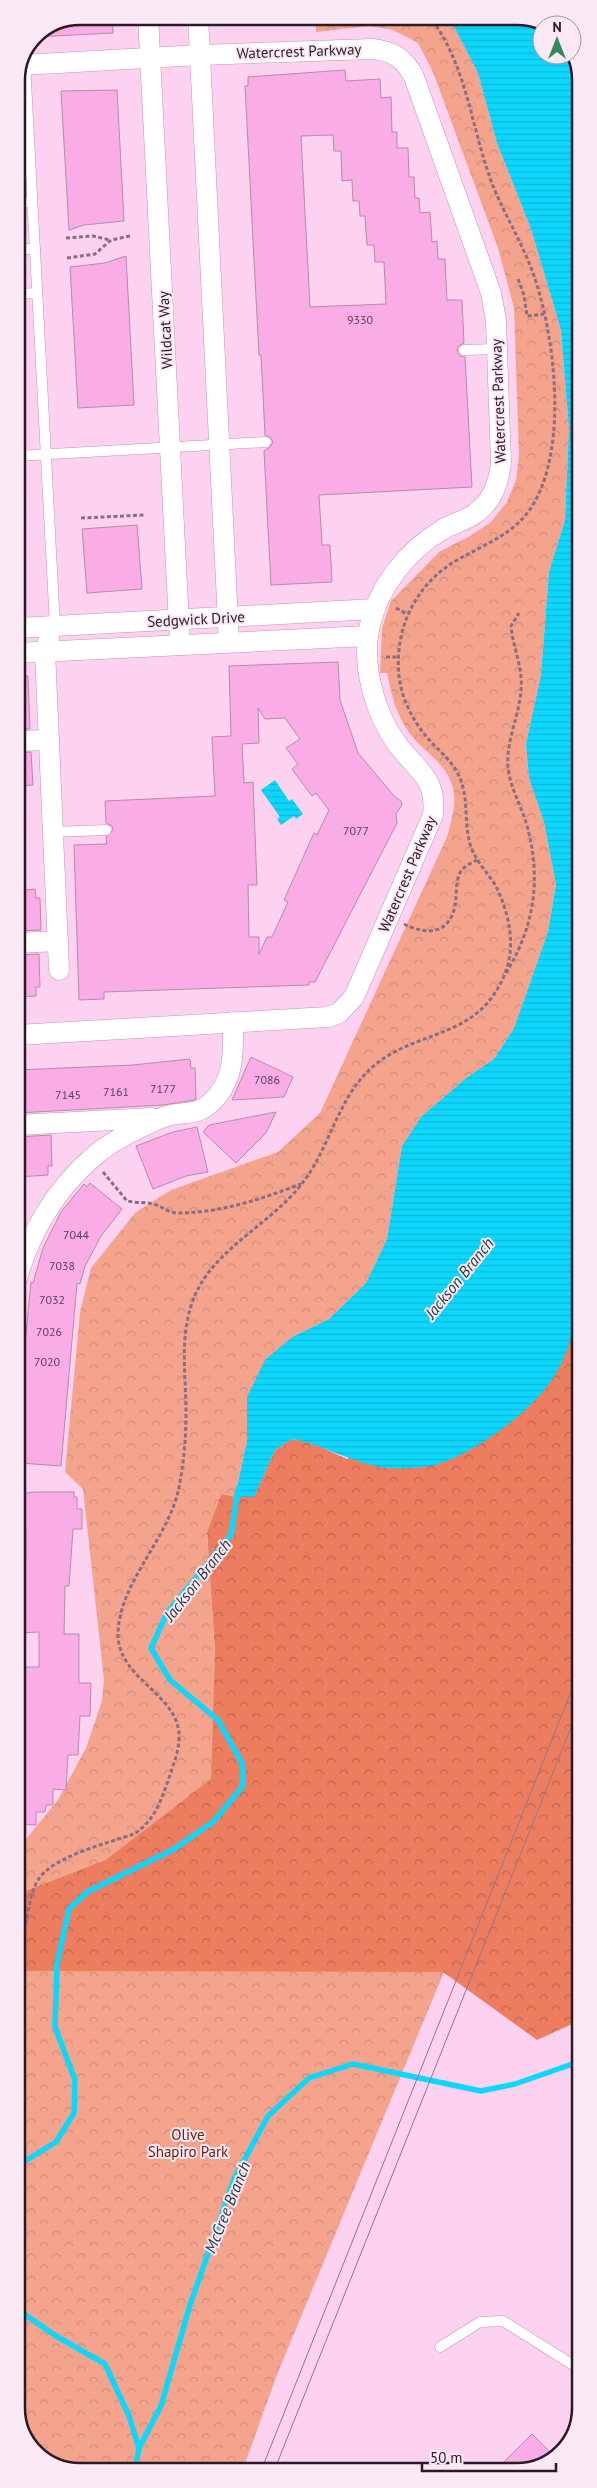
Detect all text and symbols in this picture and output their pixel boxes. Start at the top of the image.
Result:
north arrow [532,15,582,65]
text: N [552,18,562,36]
street label: Watercrest Parkway [236,39,362,63]
street label: Wildcat Way [153,290,177,370]
house number: 9330 [347,312,374,327]
street label: Watercrest Parkway [486,338,510,464]
street label: Sedgwick Drive [147,607,245,631]
street label: Watercrest Parkway [374,813,440,935]
house number: 7077 [343,823,369,838]
house number: 7086 [254,1072,280,1087]
house number: 7177 [150,1081,176,1096]
house number: 7161 [103,1084,129,1099]
house number: 7145 [55,1087,81,1102]
house number: 7044 [63,1227,90,1242]
water label: Jackson Branch [420,1233,498,1323]
house number: 7038 [49,1258,75,1273]
house number: 7032 [39,1292,65,1307]
house number: 7026 [36,1324,62,1339]
house number: 7020 [34,1354,61,1369]
water label: Jackson Branch [158,1535,235,1626]
park label: Olive Shapiro Park [148,2125,229,2161]
water label: McCree Branch [200,2158,254,2256]
scale bar [422,2440,556,2472]
text: 50 m [430,2448,463,2467]

